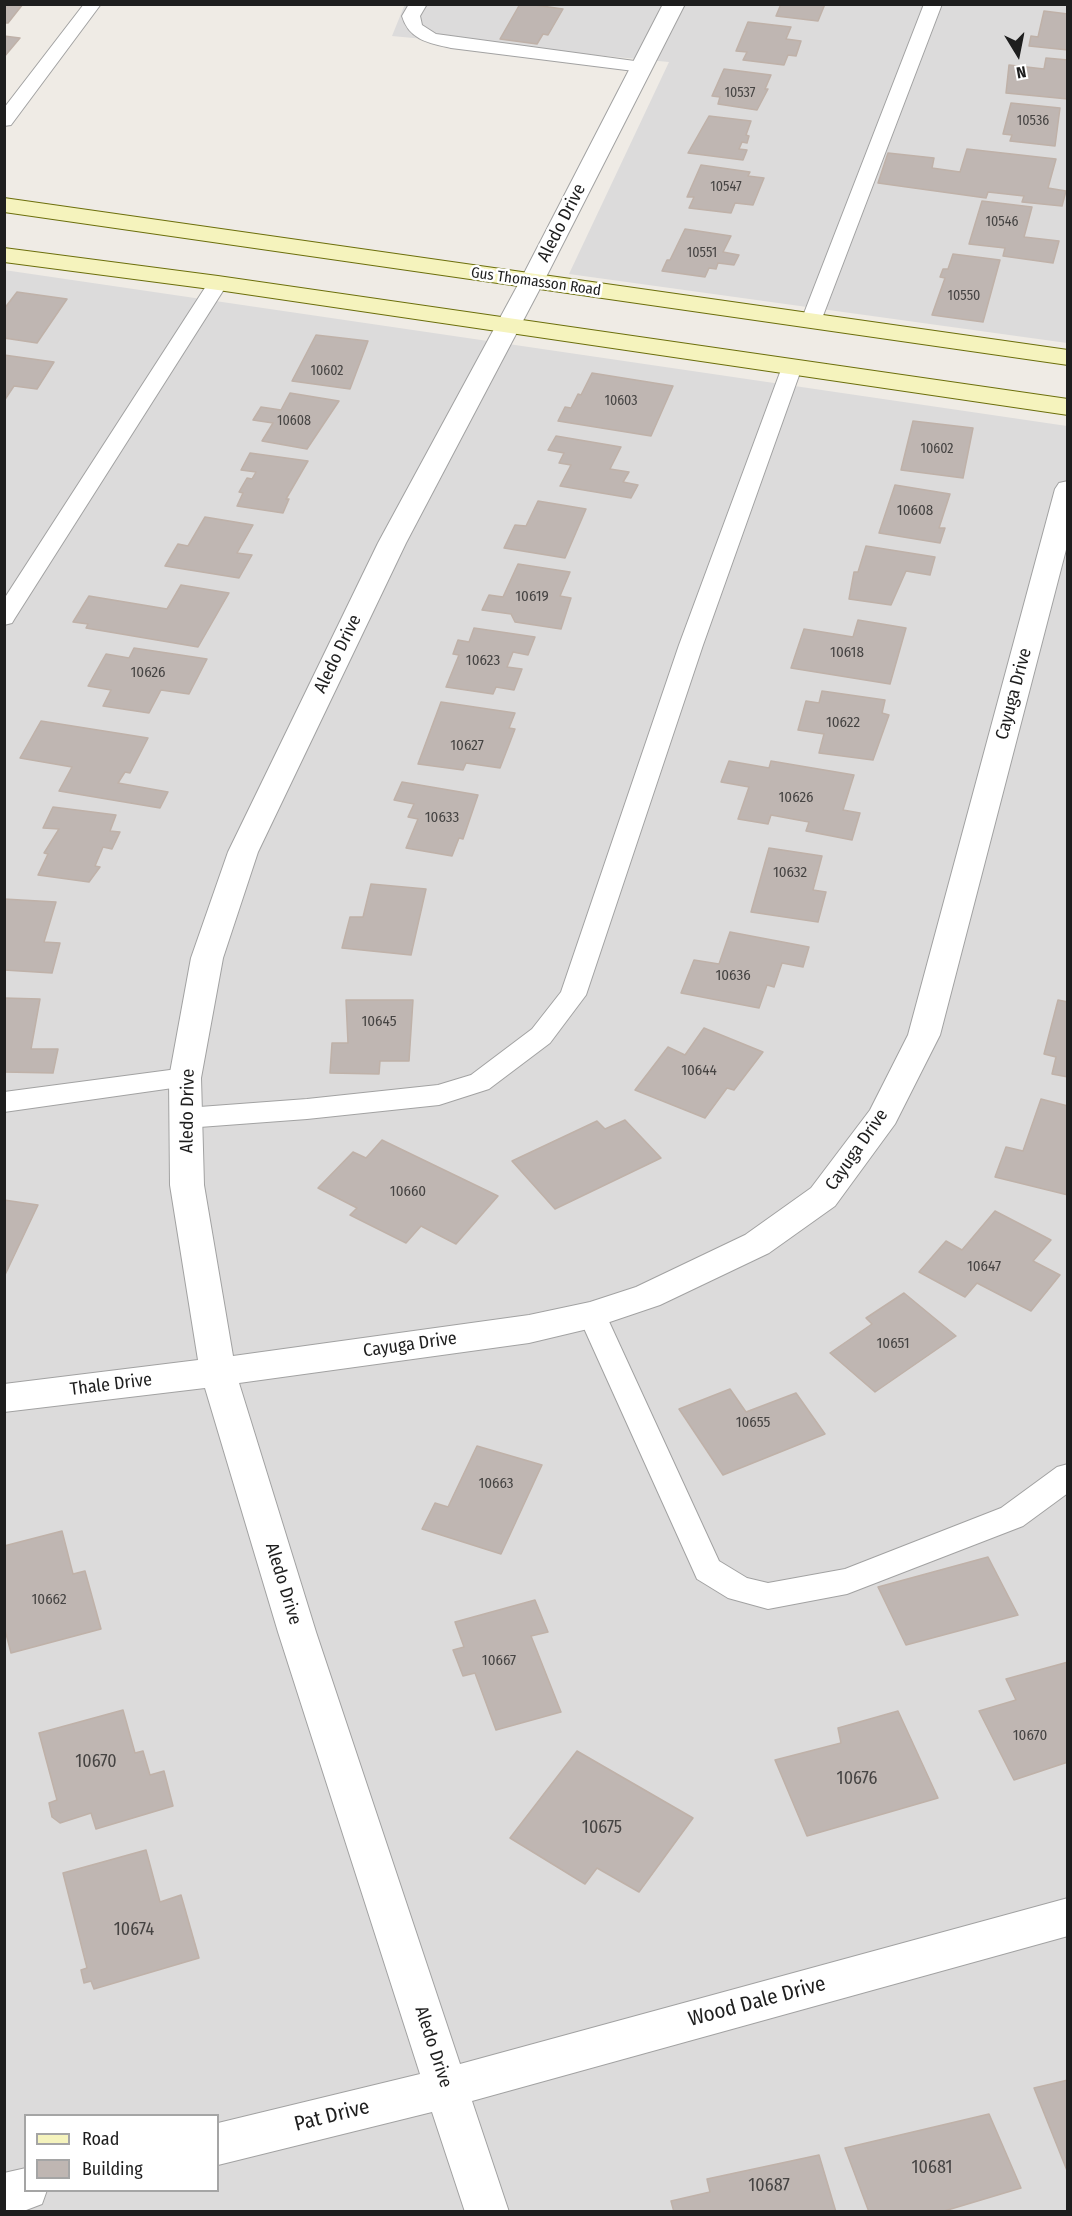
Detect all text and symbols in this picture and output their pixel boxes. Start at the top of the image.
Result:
north arrow [988,24,1048,84]
text: N [1015,62,1028,82]
house number: 10537 [725,85,755,101]
house number: 10536 [1017,113,1049,129]
house number: 10547 [710,179,742,195]
street label: Aledo Drive [533,180,591,266]
house number: 10546 [986,214,1018,230]
house number: 10551 [687,245,717,261]
street label: Gus Thomasson Road [470,264,602,300]
house number: 10550 [948,288,980,304]
house number: 10602 [310,363,344,379]
house number: 10603 [604,393,638,409]
house number: 10608 [277,413,311,429]
house number: 10602 [920,441,954,457]
house number: 10608 [897,502,933,520]
house number: 10619 [515,588,549,606]
street label: Aledo Drive [310,611,366,697]
house number: 10618 [830,644,864,662]
street label: Cayuga Drive [991,646,1037,742]
house number: 10623 [466,652,500,670]
house number: 10626 [130,664,166,682]
house number: 10622 [826,714,860,732]
house number: 10627 [450,737,484,755]
house number: 10626 [778,789,814,807]
house number: 10633 [425,809,459,827]
house number: 10632 [773,864,807,882]
house number: 10636 [715,967,751,985]
house number: 10645 [361,1013,397,1031]
house number: 10644 [681,1062,717,1080]
street label: Aledo Drive [176,1069,200,1153]
street label: Cayuga Drive [821,1105,893,1195]
house number: 10660 [390,1183,426,1201]
house number: 10647 [967,1258,1001,1276]
street label: Cayuga Drive [362,1328,458,1362]
house number: 10651 [876,1335,910,1353]
street label: Thale Drive [69,1369,153,1401]
house number: 10655 [736,1414,770,1432]
house number: 10663 [478,1475,514,1493]
street label: Aledo Drive [260,1540,306,1628]
house number: 10662 [31,1591,67,1609]
house number: 10667 [482,1652,516,1670]
house number: 10670 [1013,1727,1047,1745]
house number: 10670 [75,1751,117,1773]
house number: 10676 [837,1768,877,1790]
house number: 10675 [582,1817,622,1839]
house number: 10674 [114,1919,154,1941]
street label: Wood Dale Drive [686,1972,828,2032]
street label: Aledo Drive [410,2003,456,2091]
street label: Pat Drive [292,2095,372,2137]
legend [24,2114,219,2192]
text: Road [82,2128,119,2150]
house number: 10681 [912,2157,952,2179]
text: Building [82,2158,143,2180]
house number: 10687 [748,2175,790,2197]

